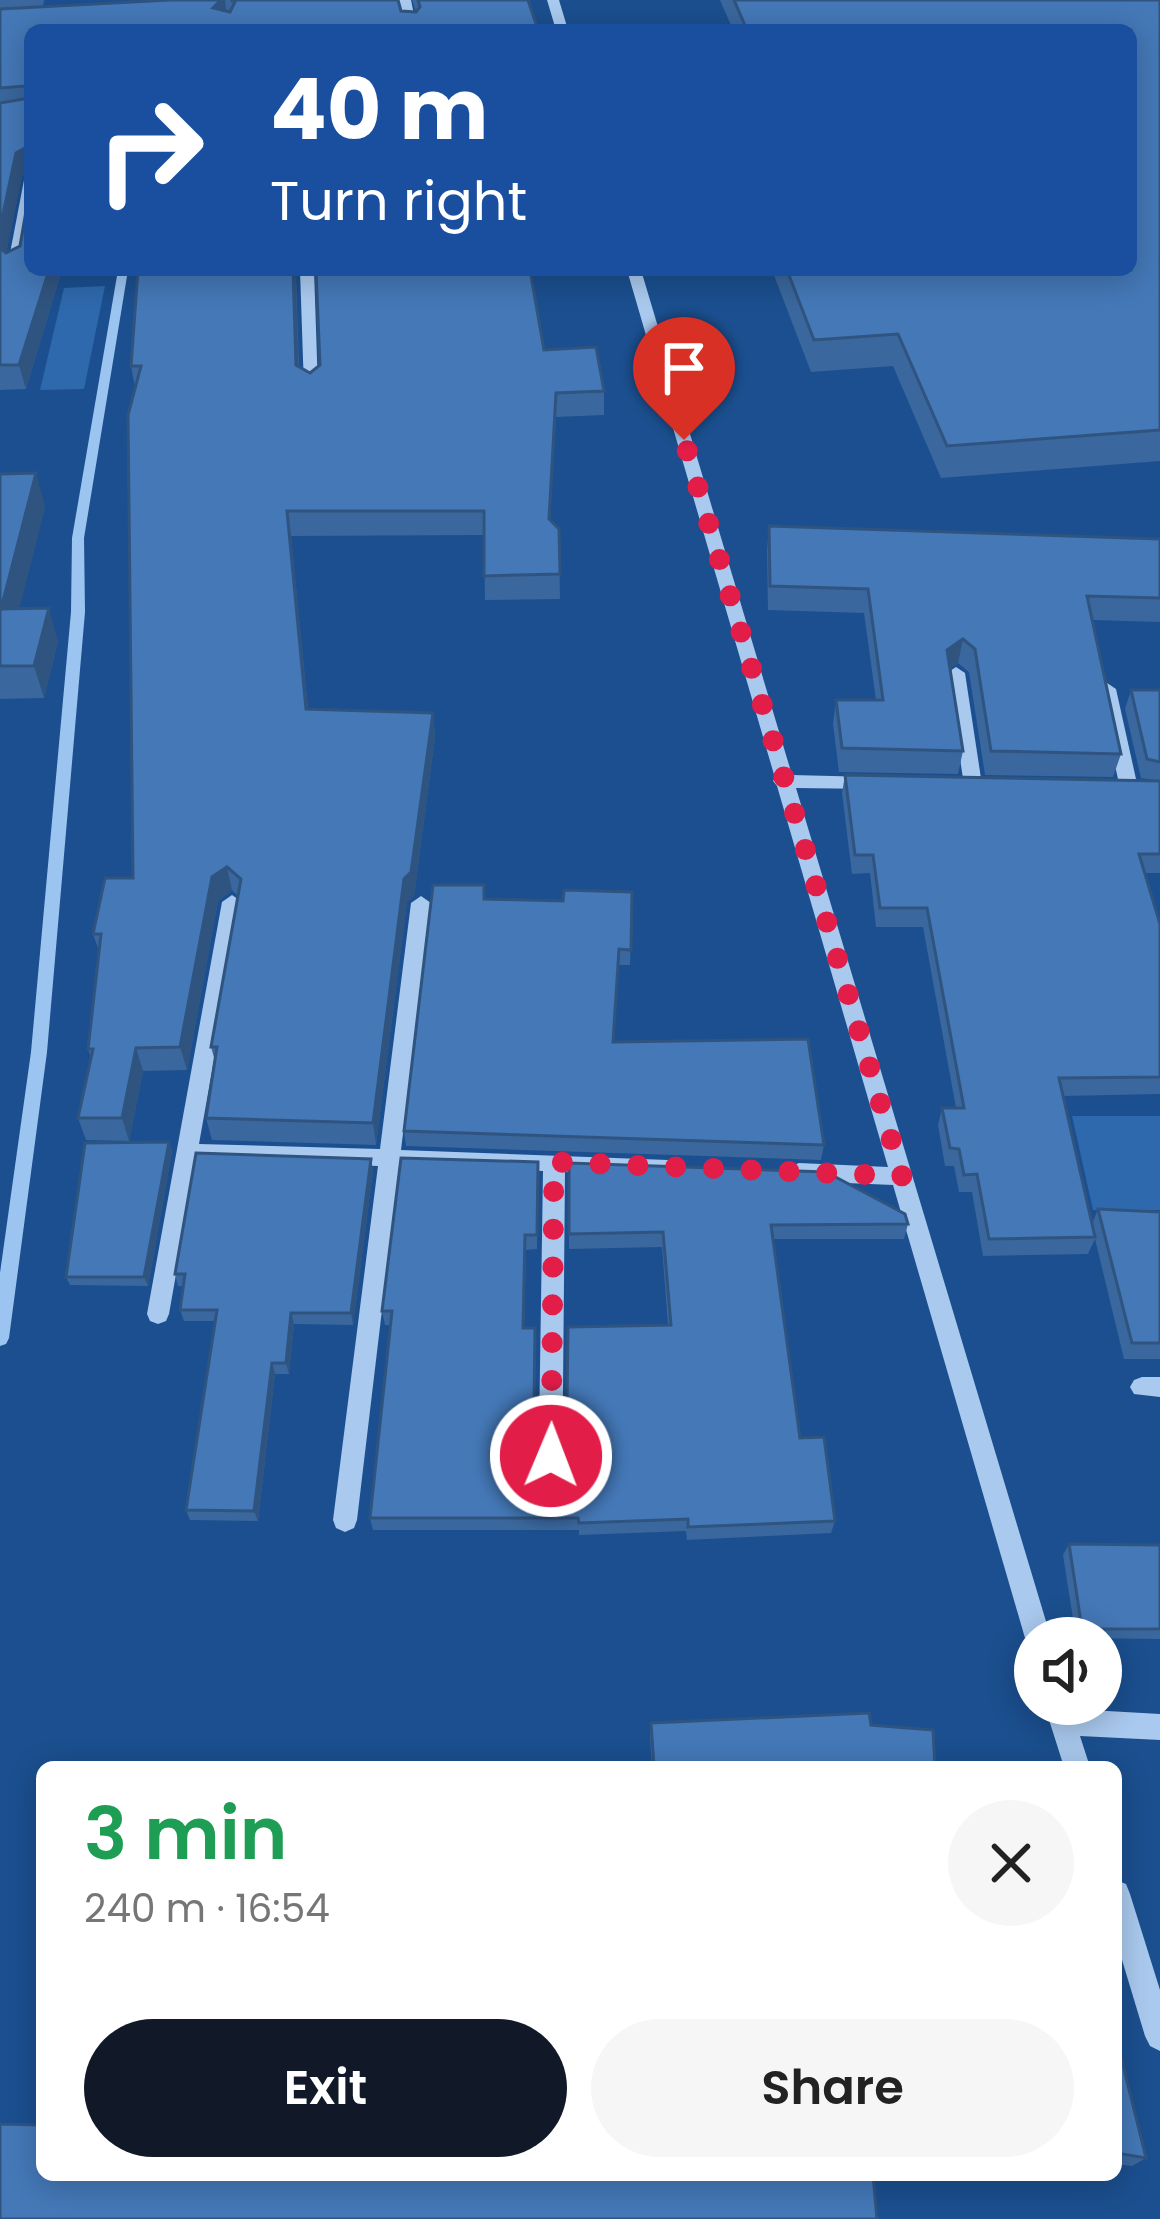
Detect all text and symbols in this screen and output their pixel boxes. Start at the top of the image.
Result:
text: 40 m [270,51,488,168]
icon: right [72,72,228,228]
text: Turn right [270,163,527,239]
pin [633,317,735,440]
icon: arrive [651,335,717,401]
position arrow [488,1393,614,1519]
map controls [1014,1617,1122,1725]
button: sound [1014,1617,1122,1725]
text: 3 min [84,1783,287,1884]
button: close [948,1800,1074,1926]
text: 240 m · 16:54 [84,1881,330,1936]
button: Exit [84,2019,567,2157]
button: Share [591,2019,1074,2157]

